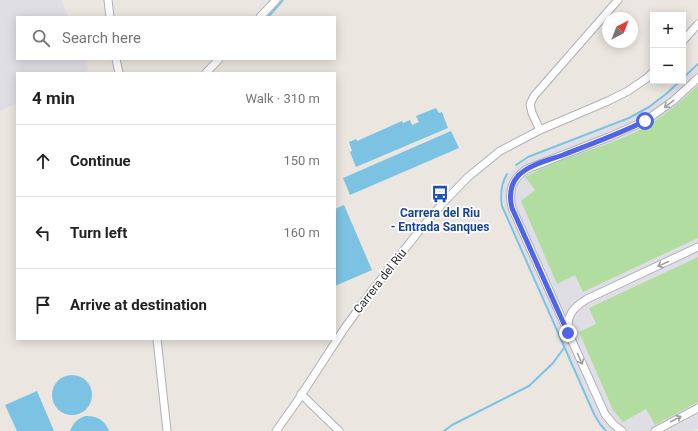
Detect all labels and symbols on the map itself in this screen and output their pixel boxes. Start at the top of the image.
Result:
north arrow [602,12,638,48]
one-way arrow [664,99,675,108]
route start [636,112,654,130]
bus stop icon: Carrera del Riu - Entrada Sanques [430,184,450,204]
place label: Carrera del Riu - Entrada Sanques [391,206,489,234]
street label: Carrera del Riu [350,246,410,316]
one-way arrow [657,261,669,268]
route end [559,324,577,342]
one-way arrow [577,352,584,364]
one-way arrow [670,415,682,423]

